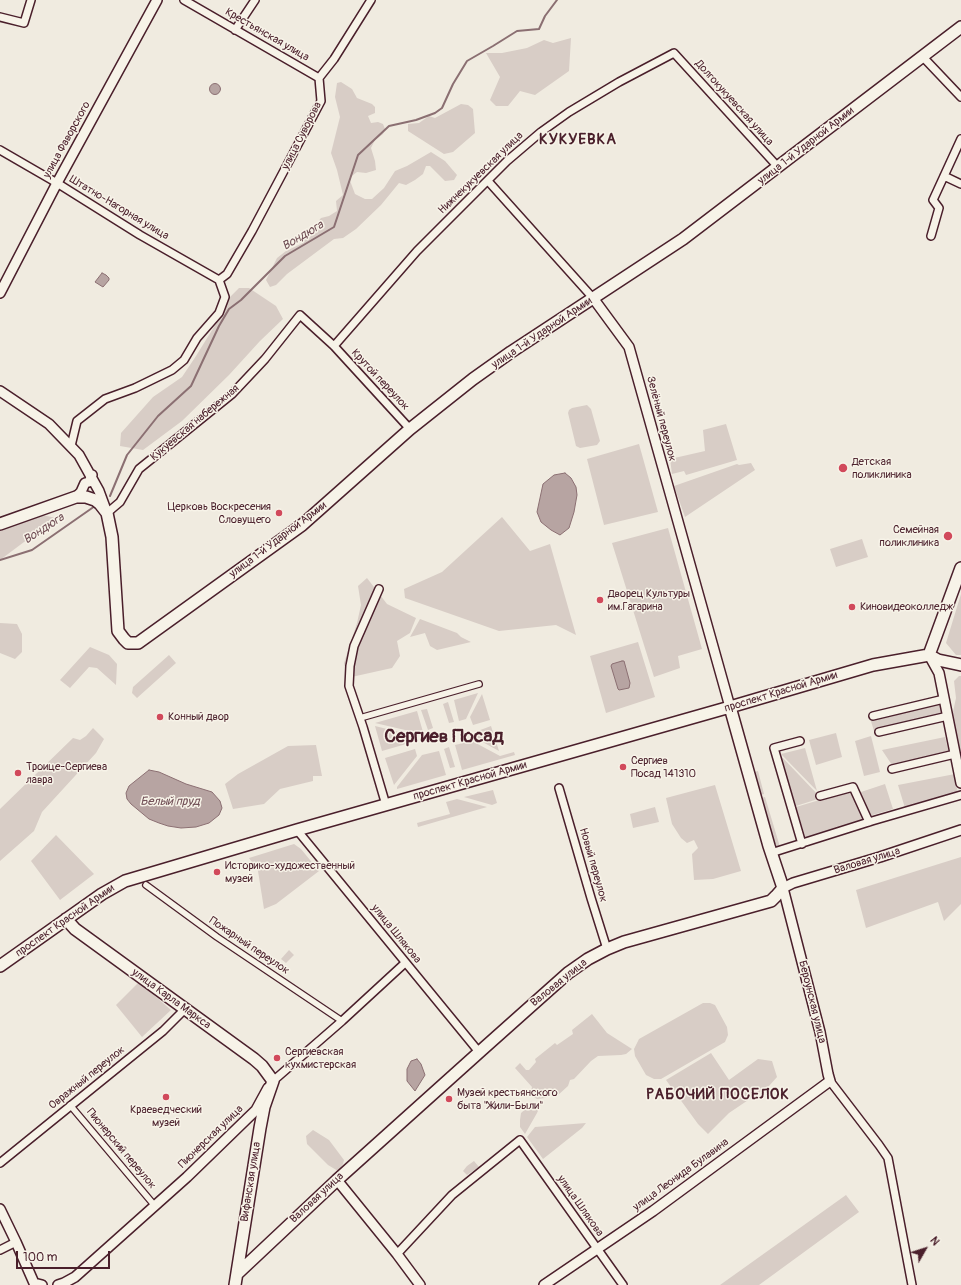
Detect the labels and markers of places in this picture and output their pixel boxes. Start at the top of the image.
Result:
place label: Детская поликлиника [852,455,912,481]
marker: Детская поликлиника [837,462,849,474]
place label: Церковь Воскресения Словущего [168,500,271,526]
marker: Церковь Воскресения Словущего [274,508,284,518]
place label: Семейная поликлиника [879,523,939,549]
marker: Семейная поликлиника [942,530,954,542]
place label: Дворец Культуры им.Гагарина [608,587,690,613]
marker: Дворец Культуры им.Гагарина [595,595,605,605]
place label: Киновидеоколледж [860,600,953,614]
marker: Киновидеоколледж [847,602,857,612]
place label: Конный двор [168,710,229,724]
marker: Конный двор [155,712,165,722]
place label: Сергиев Посад 141310 [631,754,696,780]
place label: Троице-Сергиева лавра [26,760,107,786]
marker: Сергиев Посад 141310 [618,762,628,772]
marker: Троице-Сергиева лавра [13,768,23,778]
place label: Историко-художественный музей [225,859,355,885]
marker: Историко-художественный музей [212,867,222,877]
place label: Сергиевская кухмистерская [285,1045,356,1071]
marker: Сергиевская кухмистерская [272,1053,282,1063]
place label: Музей крестьянского быта "Жили-Были" [457,1086,558,1112]
marker: Краеведческий музей [161,1092,171,1102]
marker: Музей крестьянского быта "Жили-Были" [444,1094,454,1104]
place label: Краеведческий музей [130,1103,202,1129]

